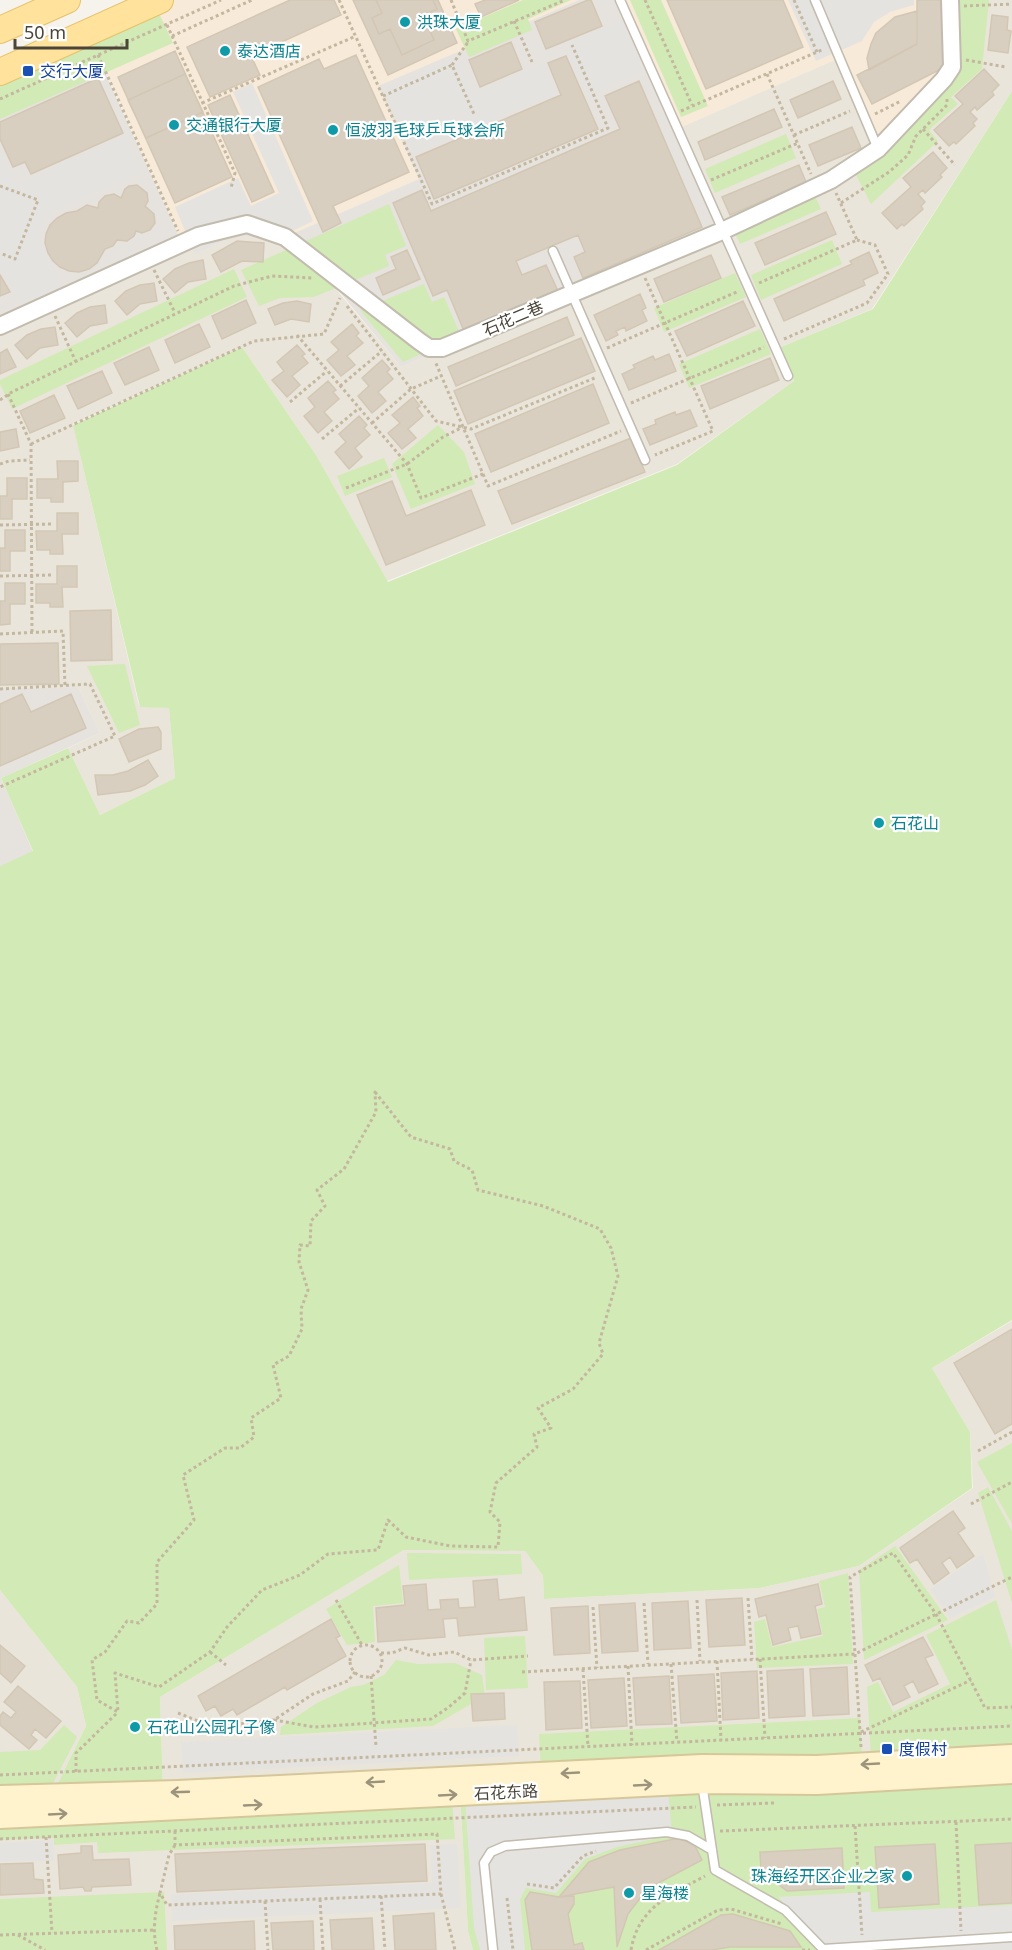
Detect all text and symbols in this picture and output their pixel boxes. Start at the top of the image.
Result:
place label: 洪珠大厦 [417,11,481,33]
scale bar [15,12,128,50]
marker: 洪珠大厦 [398,15,412,29]
text: 50 m [24,20,66,44]
place label: 泰达酒店 [237,40,301,62]
marker: 泰达酒店 [218,44,232,58]
place label: 交行大厦 [40,60,104,82]
marker: 交行大厦 [21,64,35,78]
place label: 交通银行大厦 [186,114,282,136]
marker: 交通银行大厦 [167,118,181,132]
place label: 恒波羽毛球乒乓球会所 [345,119,505,141]
marker: 恒波羽毛球乒乓球会所 [326,123,340,137]
street label: 石花二巷 [479,295,547,341]
place label: 石花山 [891,812,939,834]
marker: 石花山 [872,816,886,830]
place label: 石花山公园孔子像 [147,1716,275,1738]
marker: 石花山公园孔子像 [128,1720,142,1734]
place label: 度假村 [899,1738,947,1760]
marker: 度假村 [880,1742,894,1756]
one-way arrow [860,1759,880,1770]
one-way arrow [560,1767,580,1778]
one-way arrow [366,1777,386,1788]
street label: 石花东路 [473,1779,539,1805]
one-way arrow [632,1780,652,1791]
one-way arrow [171,1786,191,1797]
one-way arrow [437,1789,457,1800]
one-way arrow [243,1799,263,1810]
one-way arrow [48,1808,68,1819]
place label: 珠海经开区企业之家 [751,1865,895,1887]
marker: 珠海经开区企业之家 [900,1869,914,1883]
place label: 星海楼 [641,1882,689,1904]
marker: 星海楼 [622,1886,636,1900]

